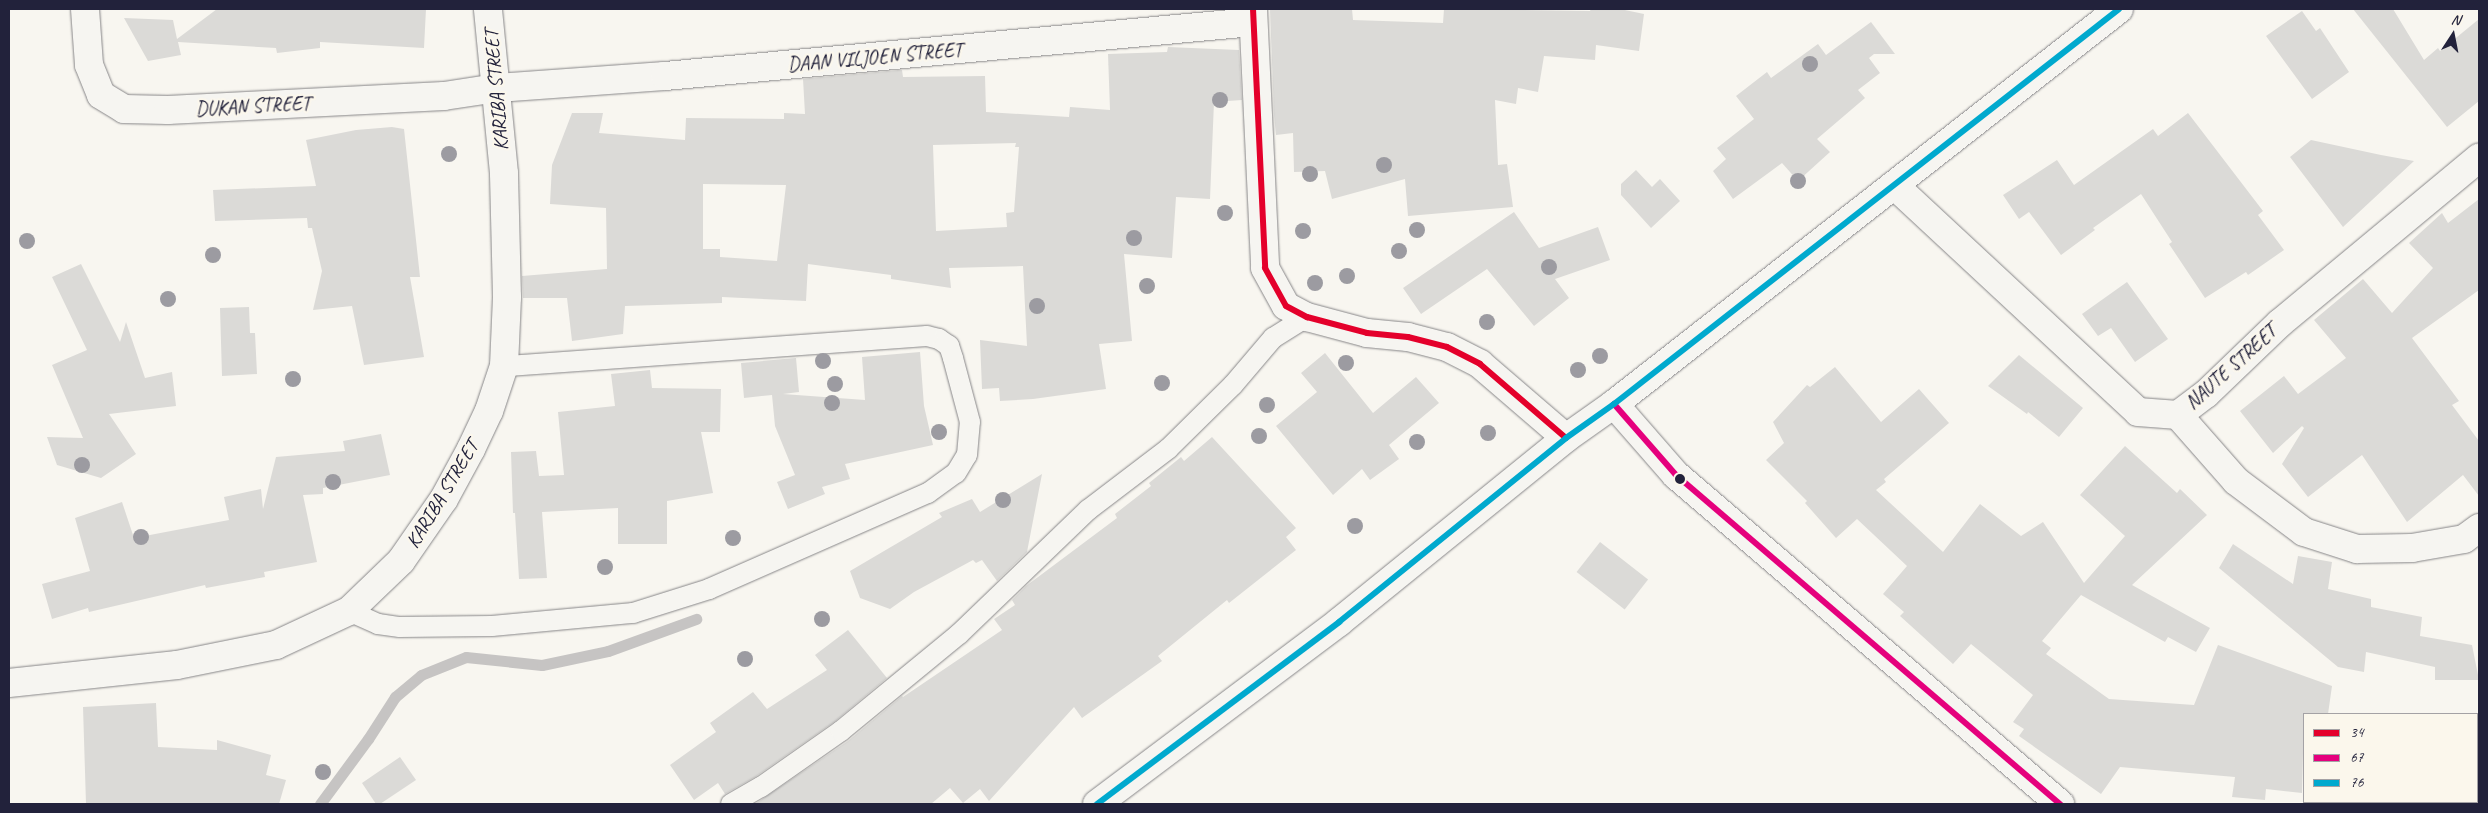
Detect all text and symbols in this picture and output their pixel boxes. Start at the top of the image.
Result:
north arrow [2428,10,2478,60]
text: N [2450,11,2462,29]
street label: KARIBA STREET [479,28,513,152]
street label: DAAN VILJOEN STREET [786,37,964,77]
street label: DUKAN STREET [195,91,311,121]
street label: NAUTE STREET [2180,320,2282,414]
street label: KARIBA STREET [400,436,484,552]
unlabelled marker [1675,474,1685,484]
legend [2303,713,2478,803]
text: 34 [2350,723,2364,742]
text: 67 [2350,748,2364,767]
text: 76 [2350,773,2364,792]

